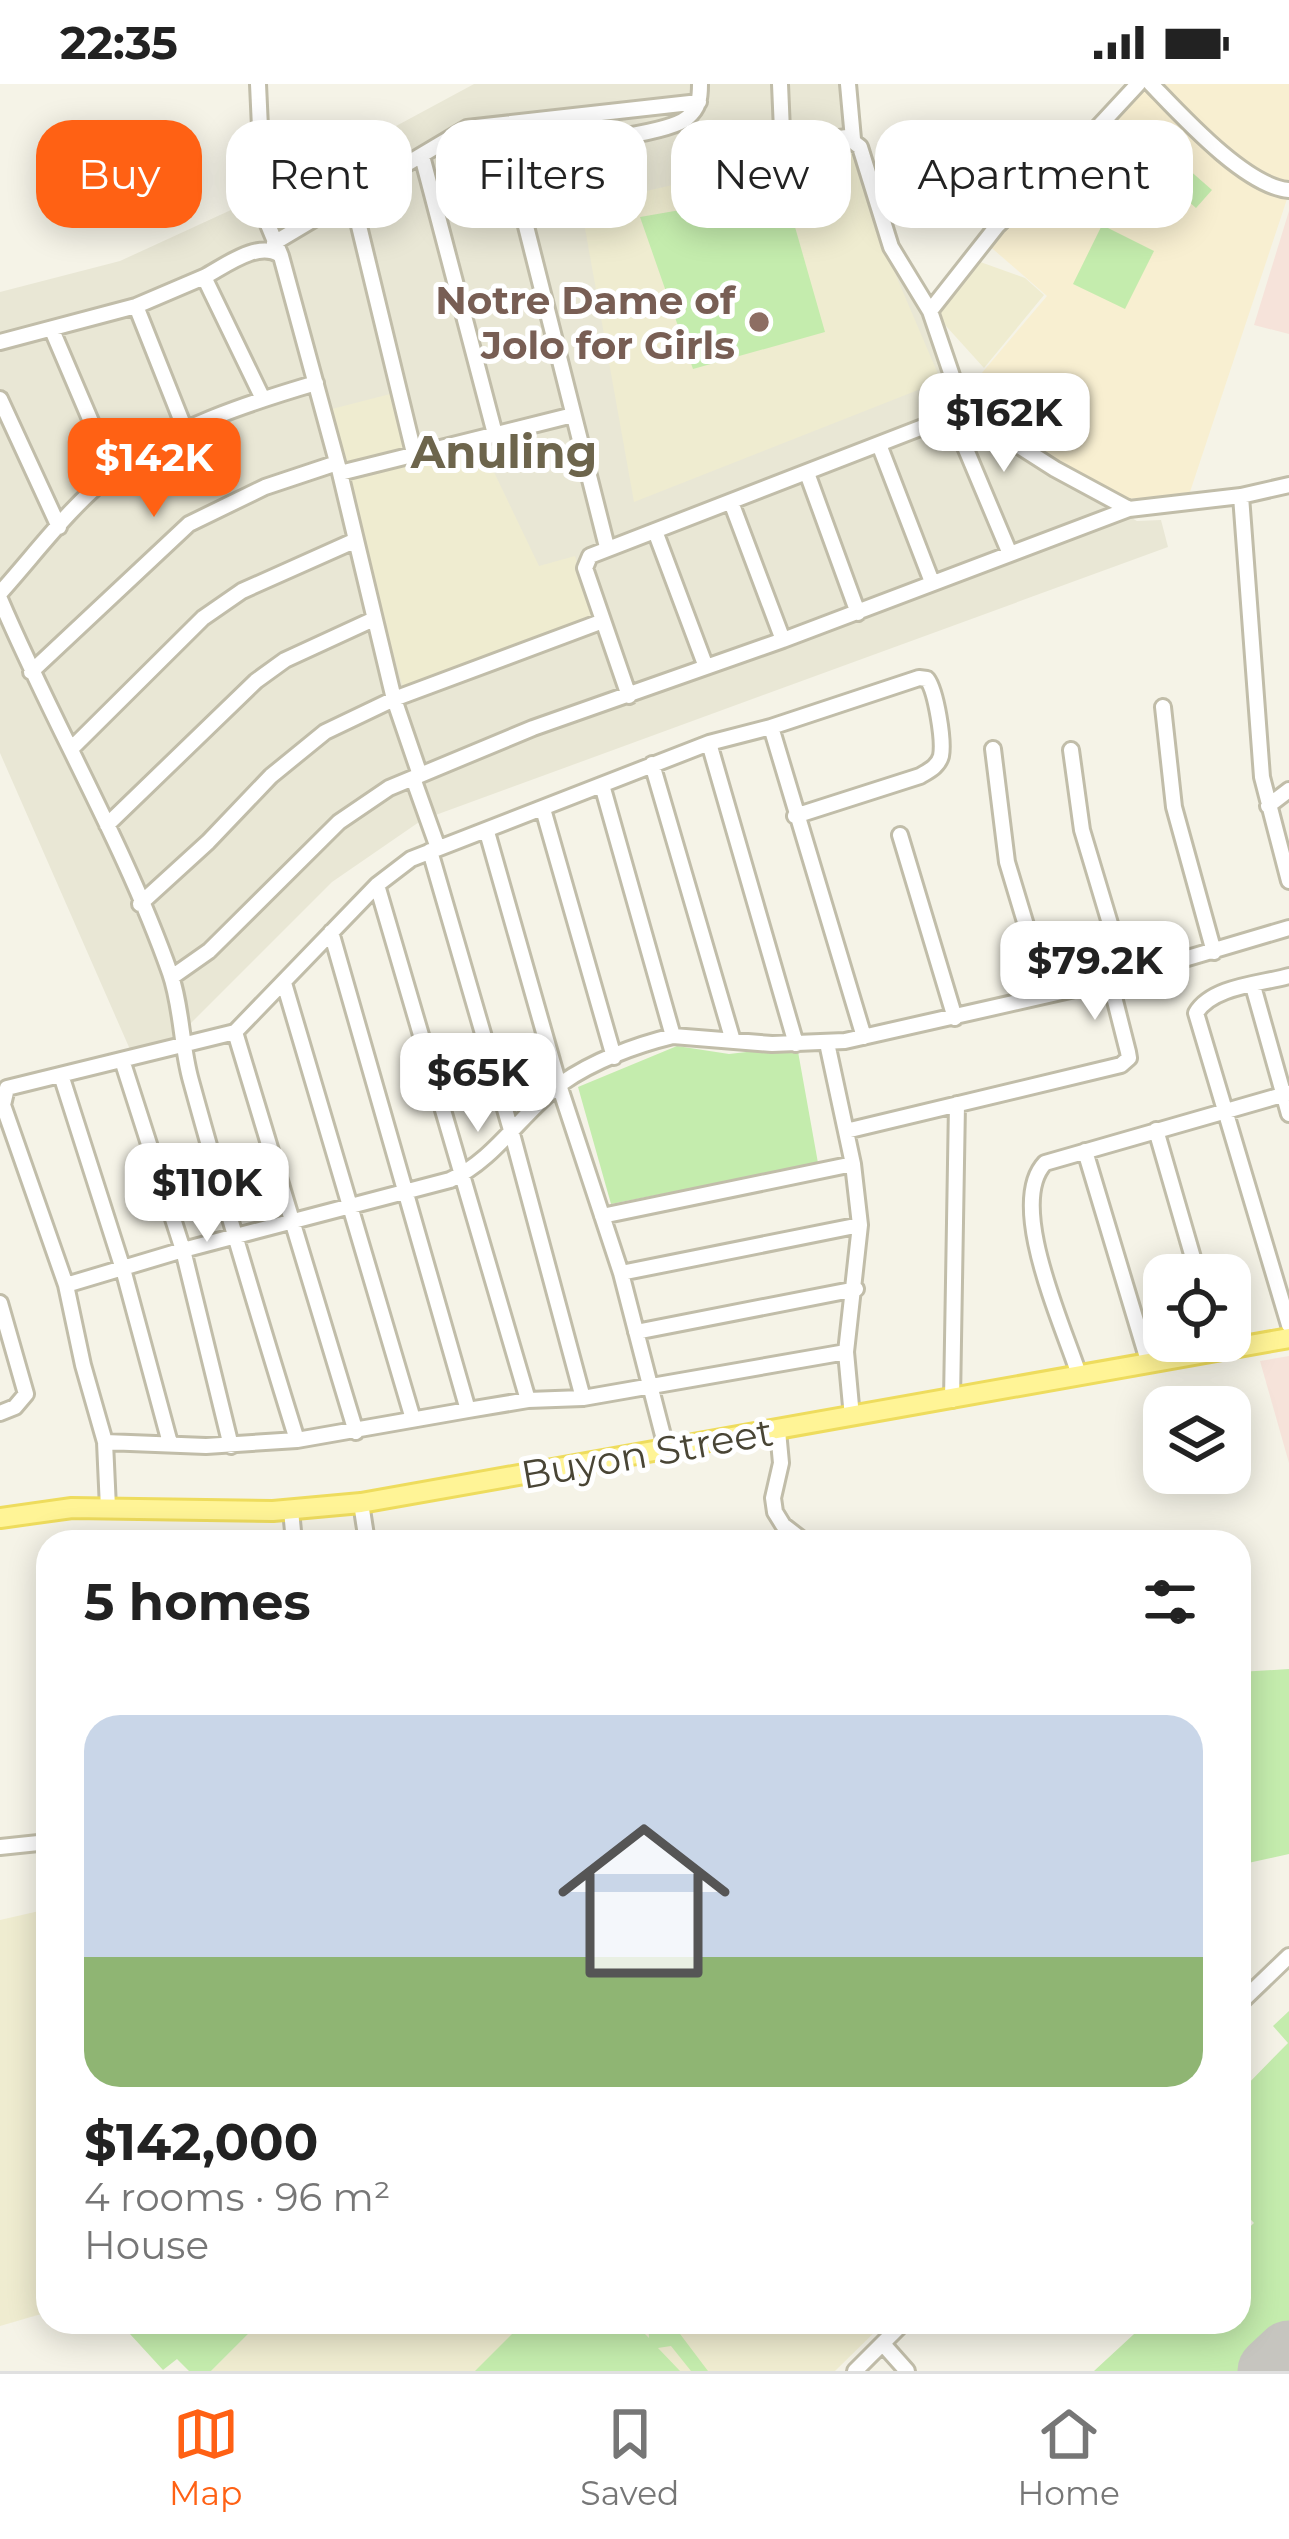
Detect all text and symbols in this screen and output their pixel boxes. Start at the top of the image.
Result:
text: 22:35 [60,15,178,70]
chip: Buy [36,120,202,228]
chip: Rent [226,120,412,228]
chip: Filters [436,120,647,228]
chip: New [671,120,851,228]
chip: Apartment [875,120,1193,228]
place label: Notre Dame of Jolo for Girls [435,276,737,369]
marker: Notre Dame of Jolo for Girls [746,309,772,335]
pin: $162K [920,373,1088,475]
text: $162K [946,388,1062,436]
pin: $142K [70,418,238,520]
district label: Anuling [410,424,597,479]
text: $142K [95,433,213,481]
pin: $79.2K [997,921,1193,1023]
text: $79.2K [1027,936,1163,984]
pin: $65K [407,1033,549,1135]
text: $65K [427,1048,529,1096]
pin: $110K [123,1143,291,1245]
text: $110K [152,1158,262,1206]
map controls [1143,1254,1251,1494]
button: locate [1143,1254,1251,1362]
button: layers [1143,1386,1251,1494]
street label: Buyon Street [517,1407,777,1499]
icon: filters [1137,1569,1203,1635]
text: 5 homes [84,1571,311,1633]
icon: home [536,1793,752,2009]
text: $142,000 [84,2111,318,2173]
text: 4 rooms · 96 m² [84,2173,391,2221]
text: House [84,2221,209,2269]
tab: Map [169,2401,242,2513]
tab: Saved [580,2401,680,2513]
tab: Home [1018,2401,1120,2513]

